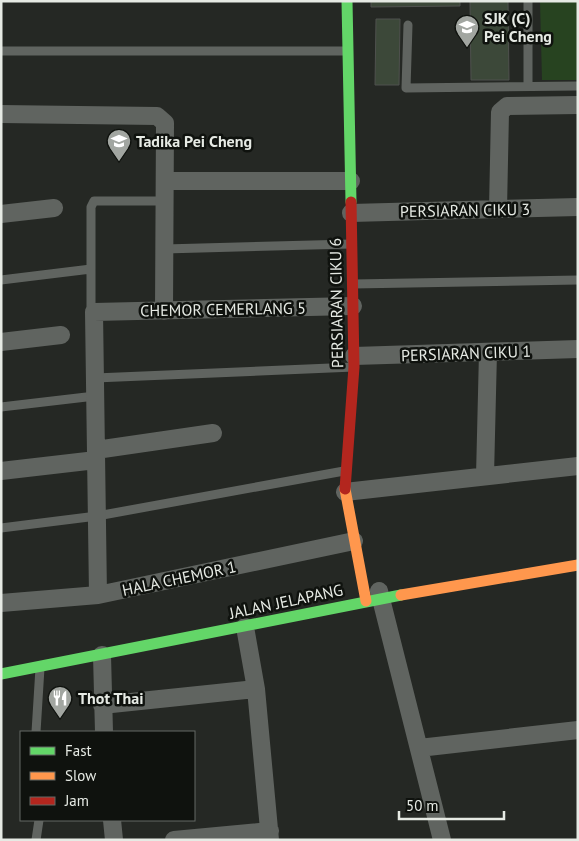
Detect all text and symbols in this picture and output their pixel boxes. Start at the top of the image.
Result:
place label: SJK (C) Pei Cheng [484,8,552,46]
school or university icon: SJK (C) Pei Cheng [454,14,480,48]
school or university icon: Tadika Pei Cheng [106,128,132,162]
place label: Tadika Pei Cheng [136,131,252,151]
street label: PERSIARAN CIKU 3 [400,199,530,221]
street label: PERSIARAN CIKU 6 [325,238,347,368]
street label: CHEMOR CEMERLANG 5 [140,298,306,320]
street label: PERSIARAN CIKU 1 [401,341,531,365]
street label: HALA CHEMOR 1 [120,556,238,600]
street label: JALAN JELAPANG [226,579,345,623]
restaurant icon: Thot Thai [47,685,73,719]
place label: Thot Thai [78,688,144,708]
legend [20,731,195,821]
text: Fast [65,741,92,760]
text: Slow [65,766,96,785]
scale bar [399,788,504,820]
text: Jam [64,791,89,810]
text: 50 m [406,796,439,815]

